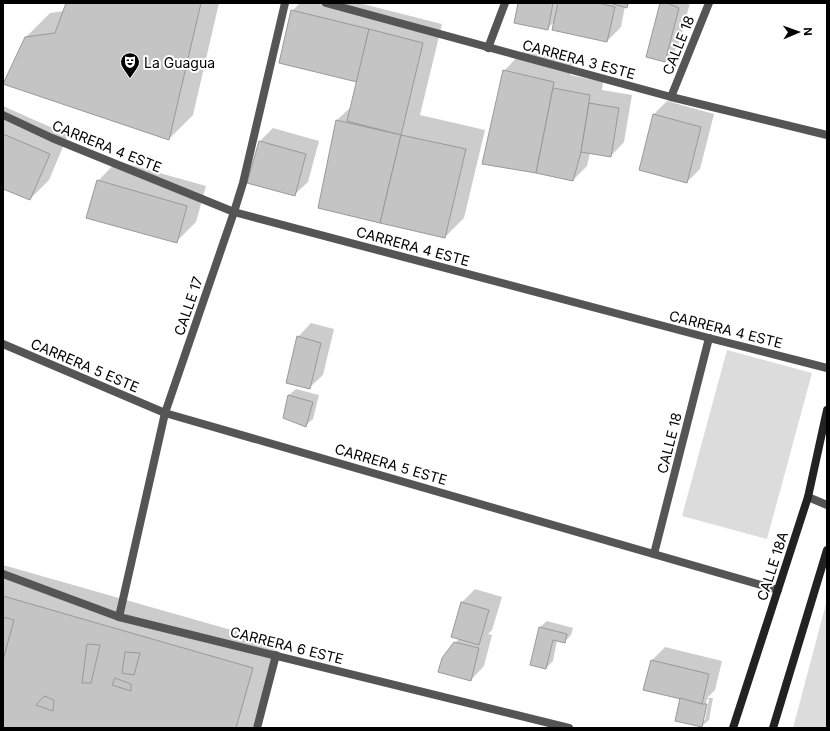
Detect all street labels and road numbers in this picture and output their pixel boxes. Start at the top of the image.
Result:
street label: CALLE 18 [658,13,698,77]
street label: CARRERA 3 ESTE [521,36,637,82]
street label: CARRERA 4 ESTE [50,116,164,176]
street label: CARRERA 4 ESTE [355,223,471,269]
street label: CALLE 17 [170,274,206,338]
street label: CARRERA 4 ESTE [667,307,785,351]
street label: CARRERA 5 ESTE [28,335,142,395]
street label: CALLE 18 [653,411,685,475]
street label: CARRERA 5 ESTE [333,440,449,488]
street label: CALLE 18A [753,529,791,603]
street label: CARRERA 6 ESTE [229,623,345,667]

